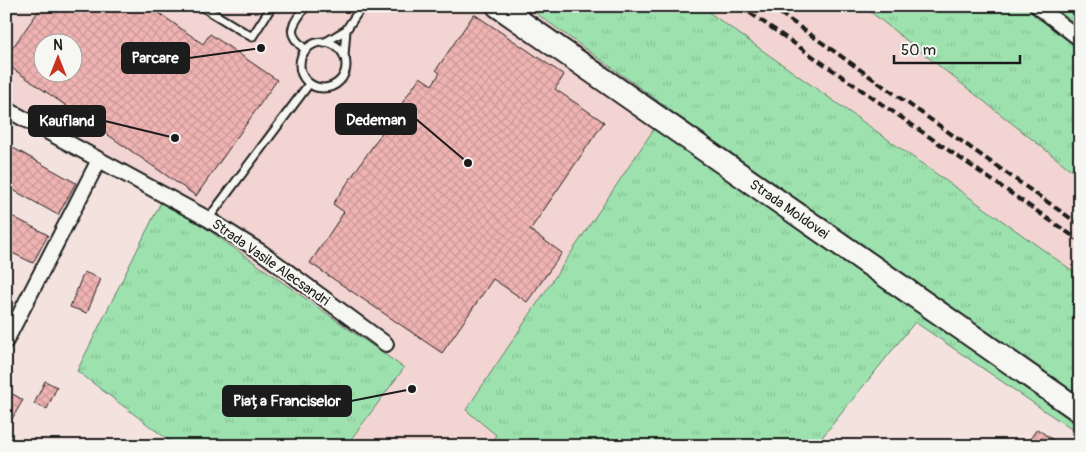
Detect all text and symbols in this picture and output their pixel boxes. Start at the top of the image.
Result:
north arrow [32,32,82,82]
scale bar [894,32,1020,64]
text: N [53,37,63,54]
text: 50 m [901,41,936,60]
callout: Parcare [122,43,189,73]
text: Parcare [131,49,179,68]
callout: Dedeman [336,104,416,134]
callout: Kaufland [29,106,105,136]
text: Dedeman [346,111,406,130]
text: Kaufland [39,112,95,131]
street label: Strada Moldovei [746,176,832,243]
street label: Strada Vasile Alecsandri [209,215,333,310]
callout: Piața Franciselor [223,386,351,416]
text: Piața Franciselor [233,392,342,411]

